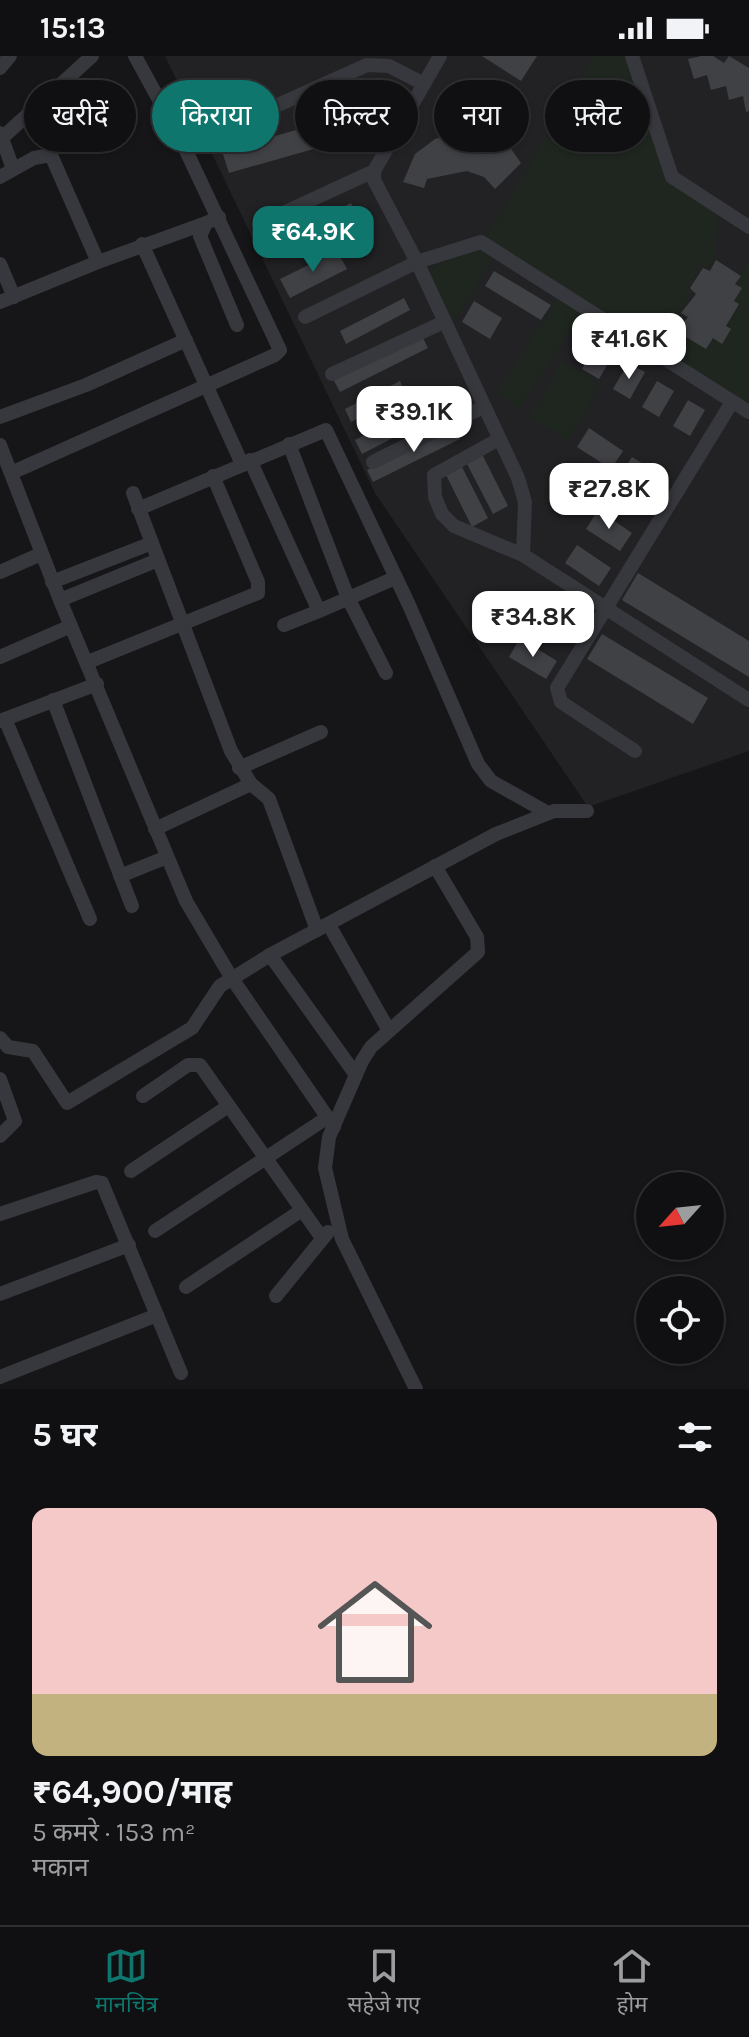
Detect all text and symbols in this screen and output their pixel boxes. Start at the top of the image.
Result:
text: 15:13 [40,10,106,46]
chip: खरीदें [24,80,136,152]
chip: किराया [152,80,279,152]
chip: फ़िल्टर [295,80,418,152]
chip: नया [434,80,529,152]
chip: फ़्लैट [545,80,650,152]
pin: ₹64.9K [248,206,378,274]
text: ₹64.9K [271,216,355,247]
pin: ₹41.6K [564,313,694,381]
text: ₹41.6K [590,323,668,354]
pin: ₹39.1K [349,386,479,454]
text: ₹39.1K [375,396,453,427]
pin: ₹27.8K [544,463,674,531]
text: ₹27.8K [568,473,650,504]
pin: ₹34.8K [468,591,598,659]
text: ₹34.8K [490,601,576,632]
north arrow [636,1172,724,1260]
map controls [636,1172,724,1364]
button: locate [636,1276,724,1364]
text: 5 घर [32,1415,97,1455]
icon: filters [673,1415,717,1459]
icon: home [303,1560,447,1704]
text: ₹64,900/माह [32,1772,232,1812]
text: 5 कमरे · 153 m² [32,1817,196,1848]
text: मकान [32,1852,89,1883]
tab: मानचित्र [95,1944,158,2021]
tab: सहेजे गए [348,1944,420,2021]
tab: होम [610,1944,654,2021]

